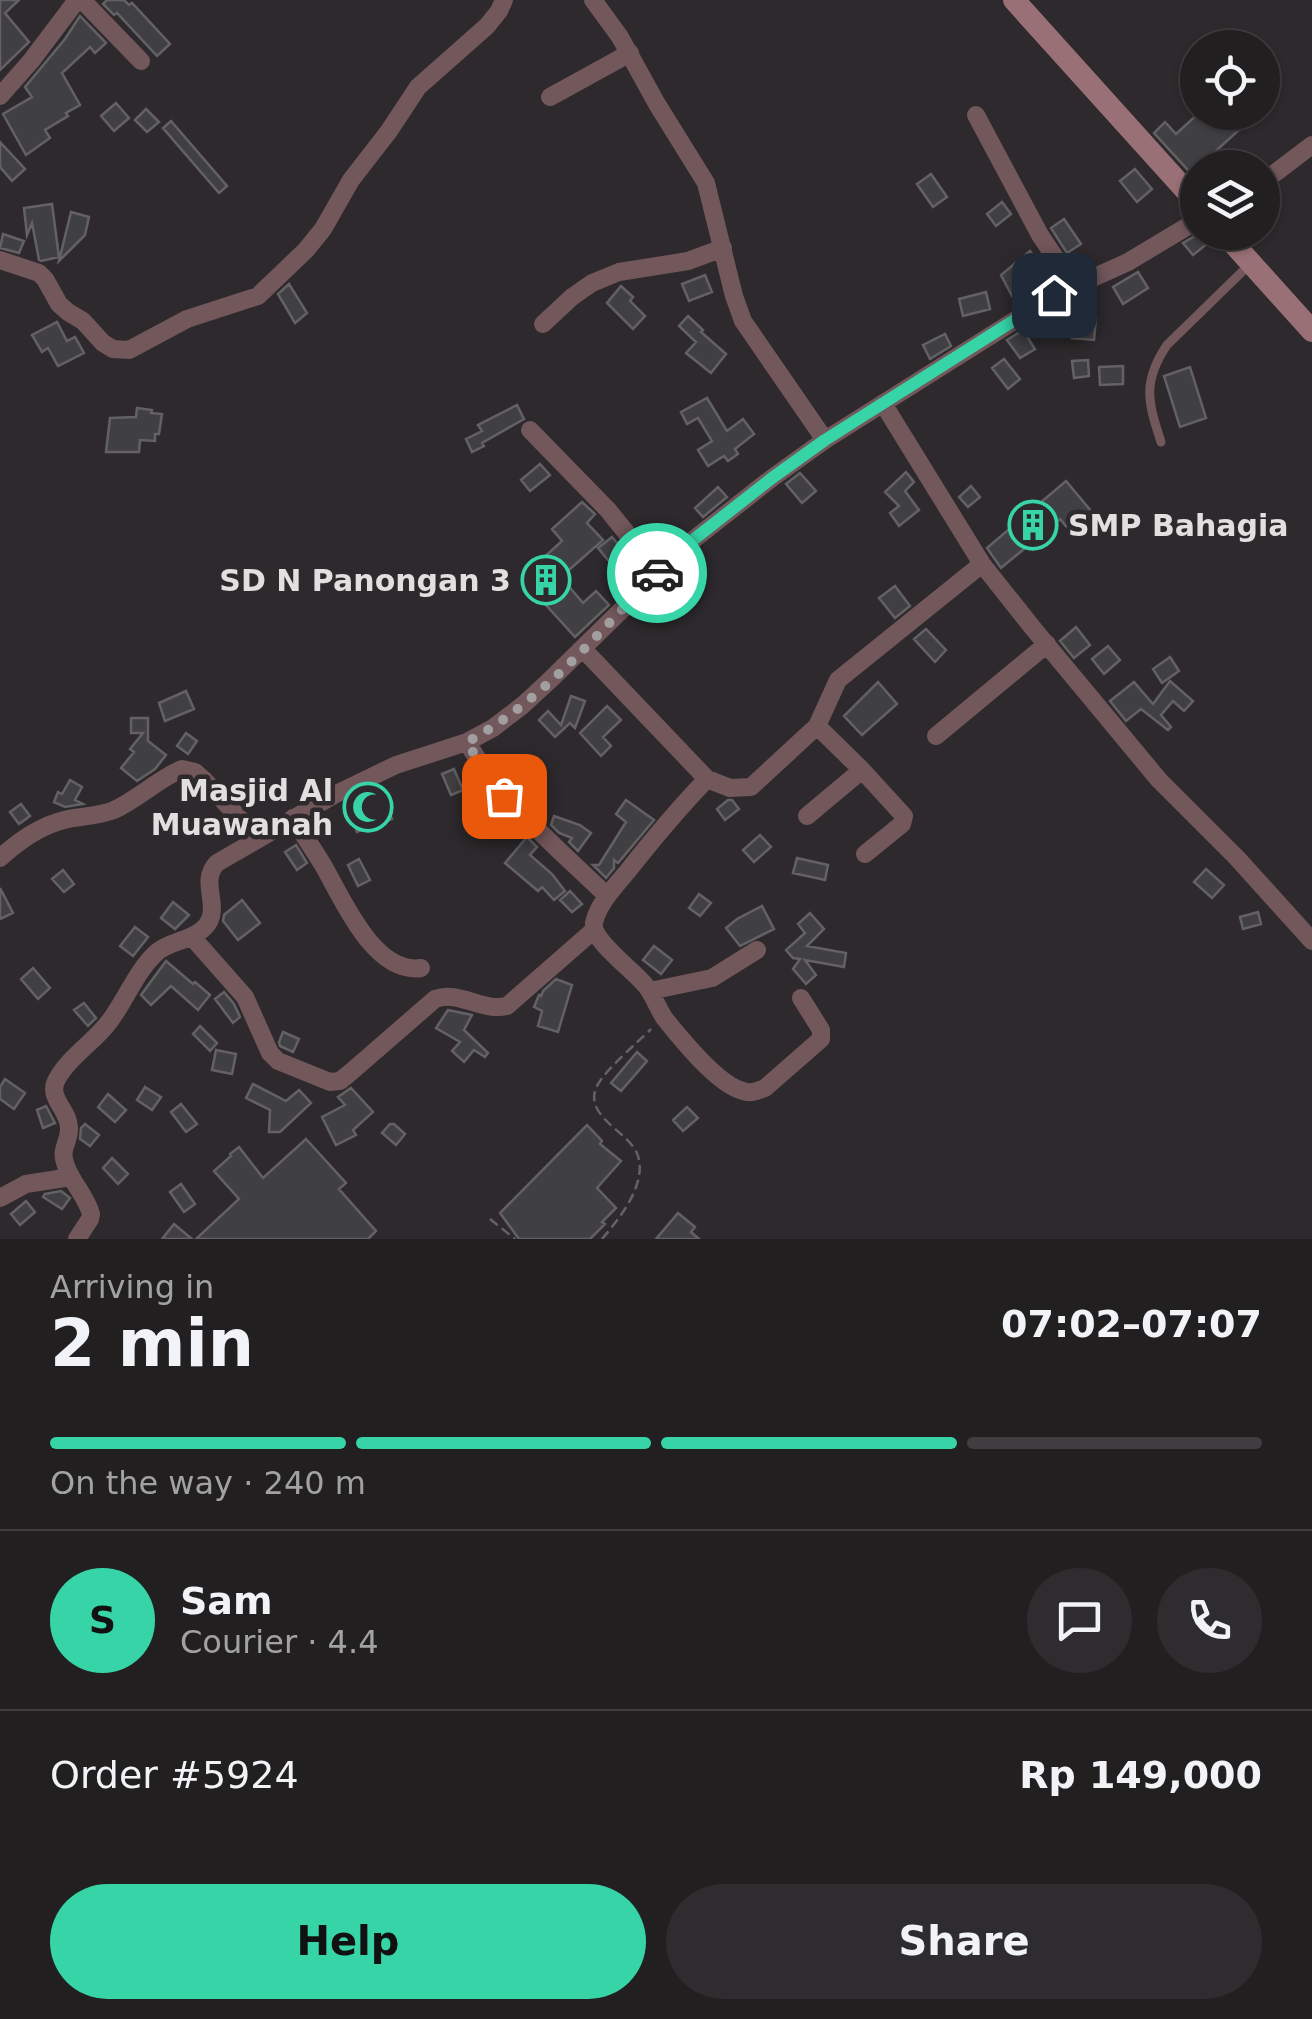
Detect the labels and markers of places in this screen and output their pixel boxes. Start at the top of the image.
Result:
pin [1012,253,1097,338]
building icon: SMP Bahagia [1007,499,1059,551]
place label: SMP Bahagia [1068,508,1289,543]
building icon: SD N Panongan 3 [520,554,572,606]
place label: SD N Panongan 3 [219,563,511,598]
pin [462,754,547,839]
place label: Masjid Al Muawanah [151,773,333,842]
mosque icon: Masjid Al Muawanah [342,781,394,833]

